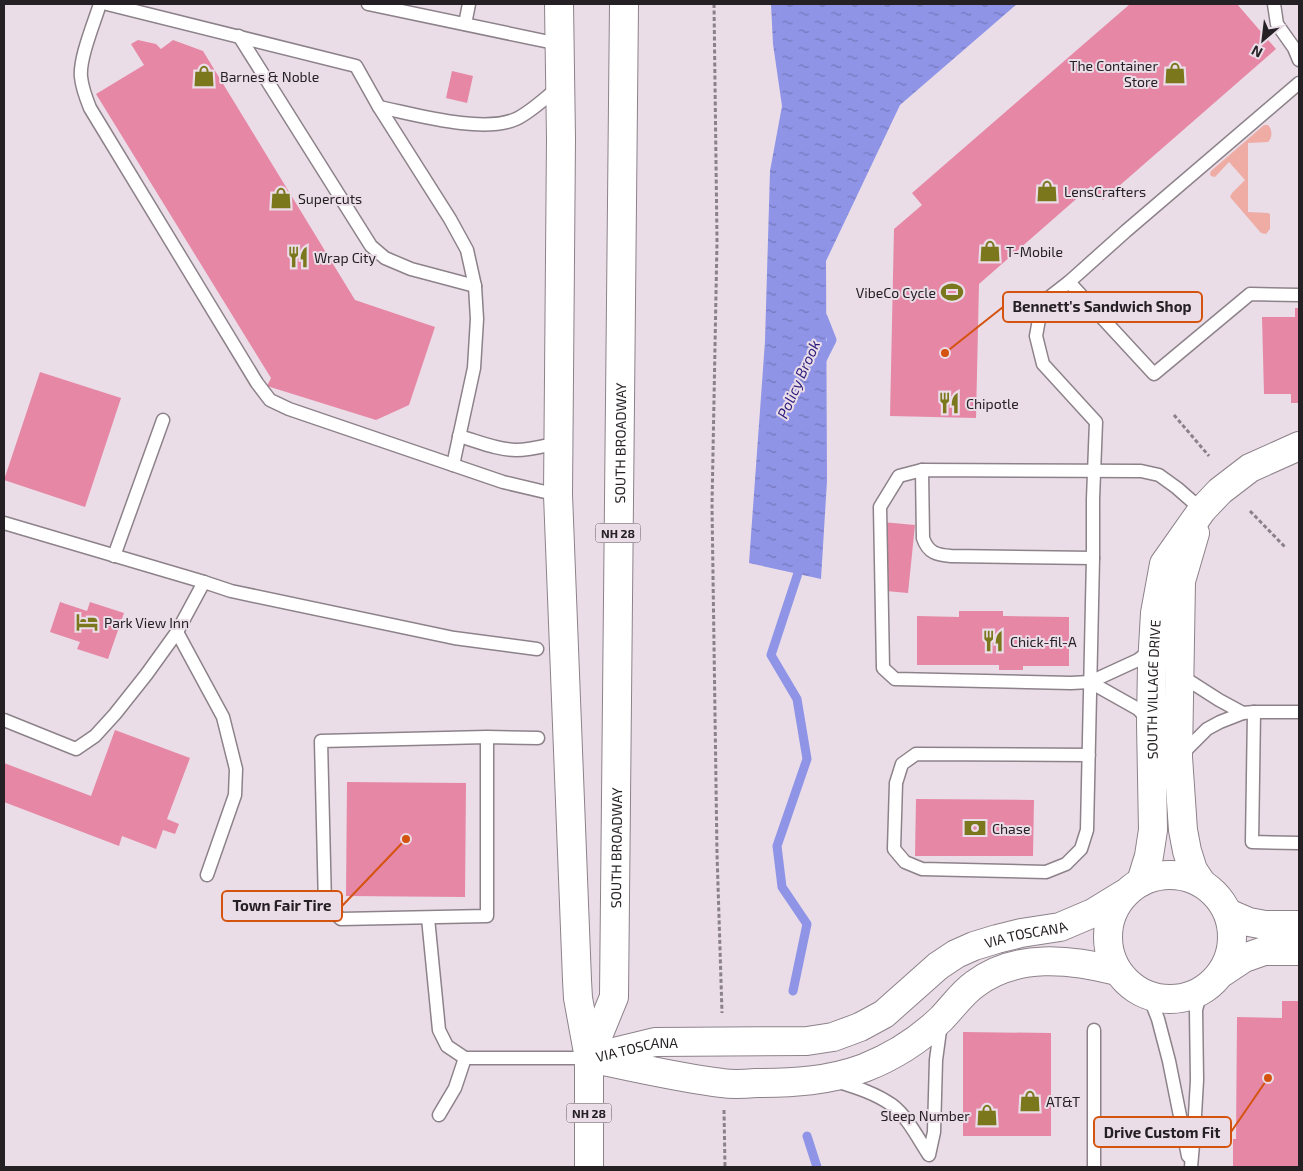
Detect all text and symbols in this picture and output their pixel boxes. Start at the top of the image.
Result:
north arrow [1238,15,1288,65]
text: N [1248,42,1265,62]
place label: The Container Store [1069,57,1158,90]
shop icon: The Container Store [1162,60,1188,86]
shop icon: Barnes & Noble [191,63,217,89]
place label: Barnes & Noble [220,68,319,85]
shop icon: LensCrafters [1034,178,1060,204]
place label: LensCrafters [1064,183,1146,200]
shop icon: Supercuts [268,185,294,211]
place label: Supercuts [298,190,362,207]
shop icon: T-Mobile [977,238,1003,264]
place label: T-Mobile [1006,243,1063,260]
restaurant icon: Wrap City [285,244,311,270]
place label: Wrap City [314,249,376,266]
sports icon: VibeCo Cycle [939,279,965,305]
place label: VibeCo Cycle [856,284,936,301]
callout: Bennett's Sandwich Shop [1003,292,1202,322]
text: Bennett's Sandwich Shop [1013,297,1191,315]
water label: Policy Brook [773,337,824,421]
street label: SOUTH BROADWAY [610,382,629,503]
restaurant icon: Chipotle [936,390,962,416]
place label: Chipotle [966,395,1019,412]
road number: NH 28 [596,524,640,542]
hotel icon: Park View Inn [74,609,100,635]
place label: Park View Inn [104,614,189,631]
street label: SOUTH VILLAGE DRIVE [1142,619,1163,760]
restaurant icon: Chick-fil-A [980,628,1006,654]
place label: Chick-fil-A [1010,633,1077,650]
street label: SOUTH BROADWAY [606,787,625,908]
bank icon: Chase [962,815,988,841]
place label: Chase [992,820,1030,837]
callout: Town Fair Tire [222,891,342,921]
text: Town Fair Tire [233,896,331,914]
street label: VIA TOSCANA [982,916,1070,951]
street label: VIA TOSCANA [594,1033,678,1065]
shop icon: AT&T [1017,1088,1043,1114]
place label: AT&T [1046,1093,1080,1110]
shop icon: Sleep Number [974,1102,1000,1128]
road number: NH 28 [566,1104,612,1122]
place label: Sleep Number [880,1107,970,1124]
callout: Drive Custom Fit [1094,1117,1231,1147]
text: Drive Custom Fit [1104,1123,1220,1141]

